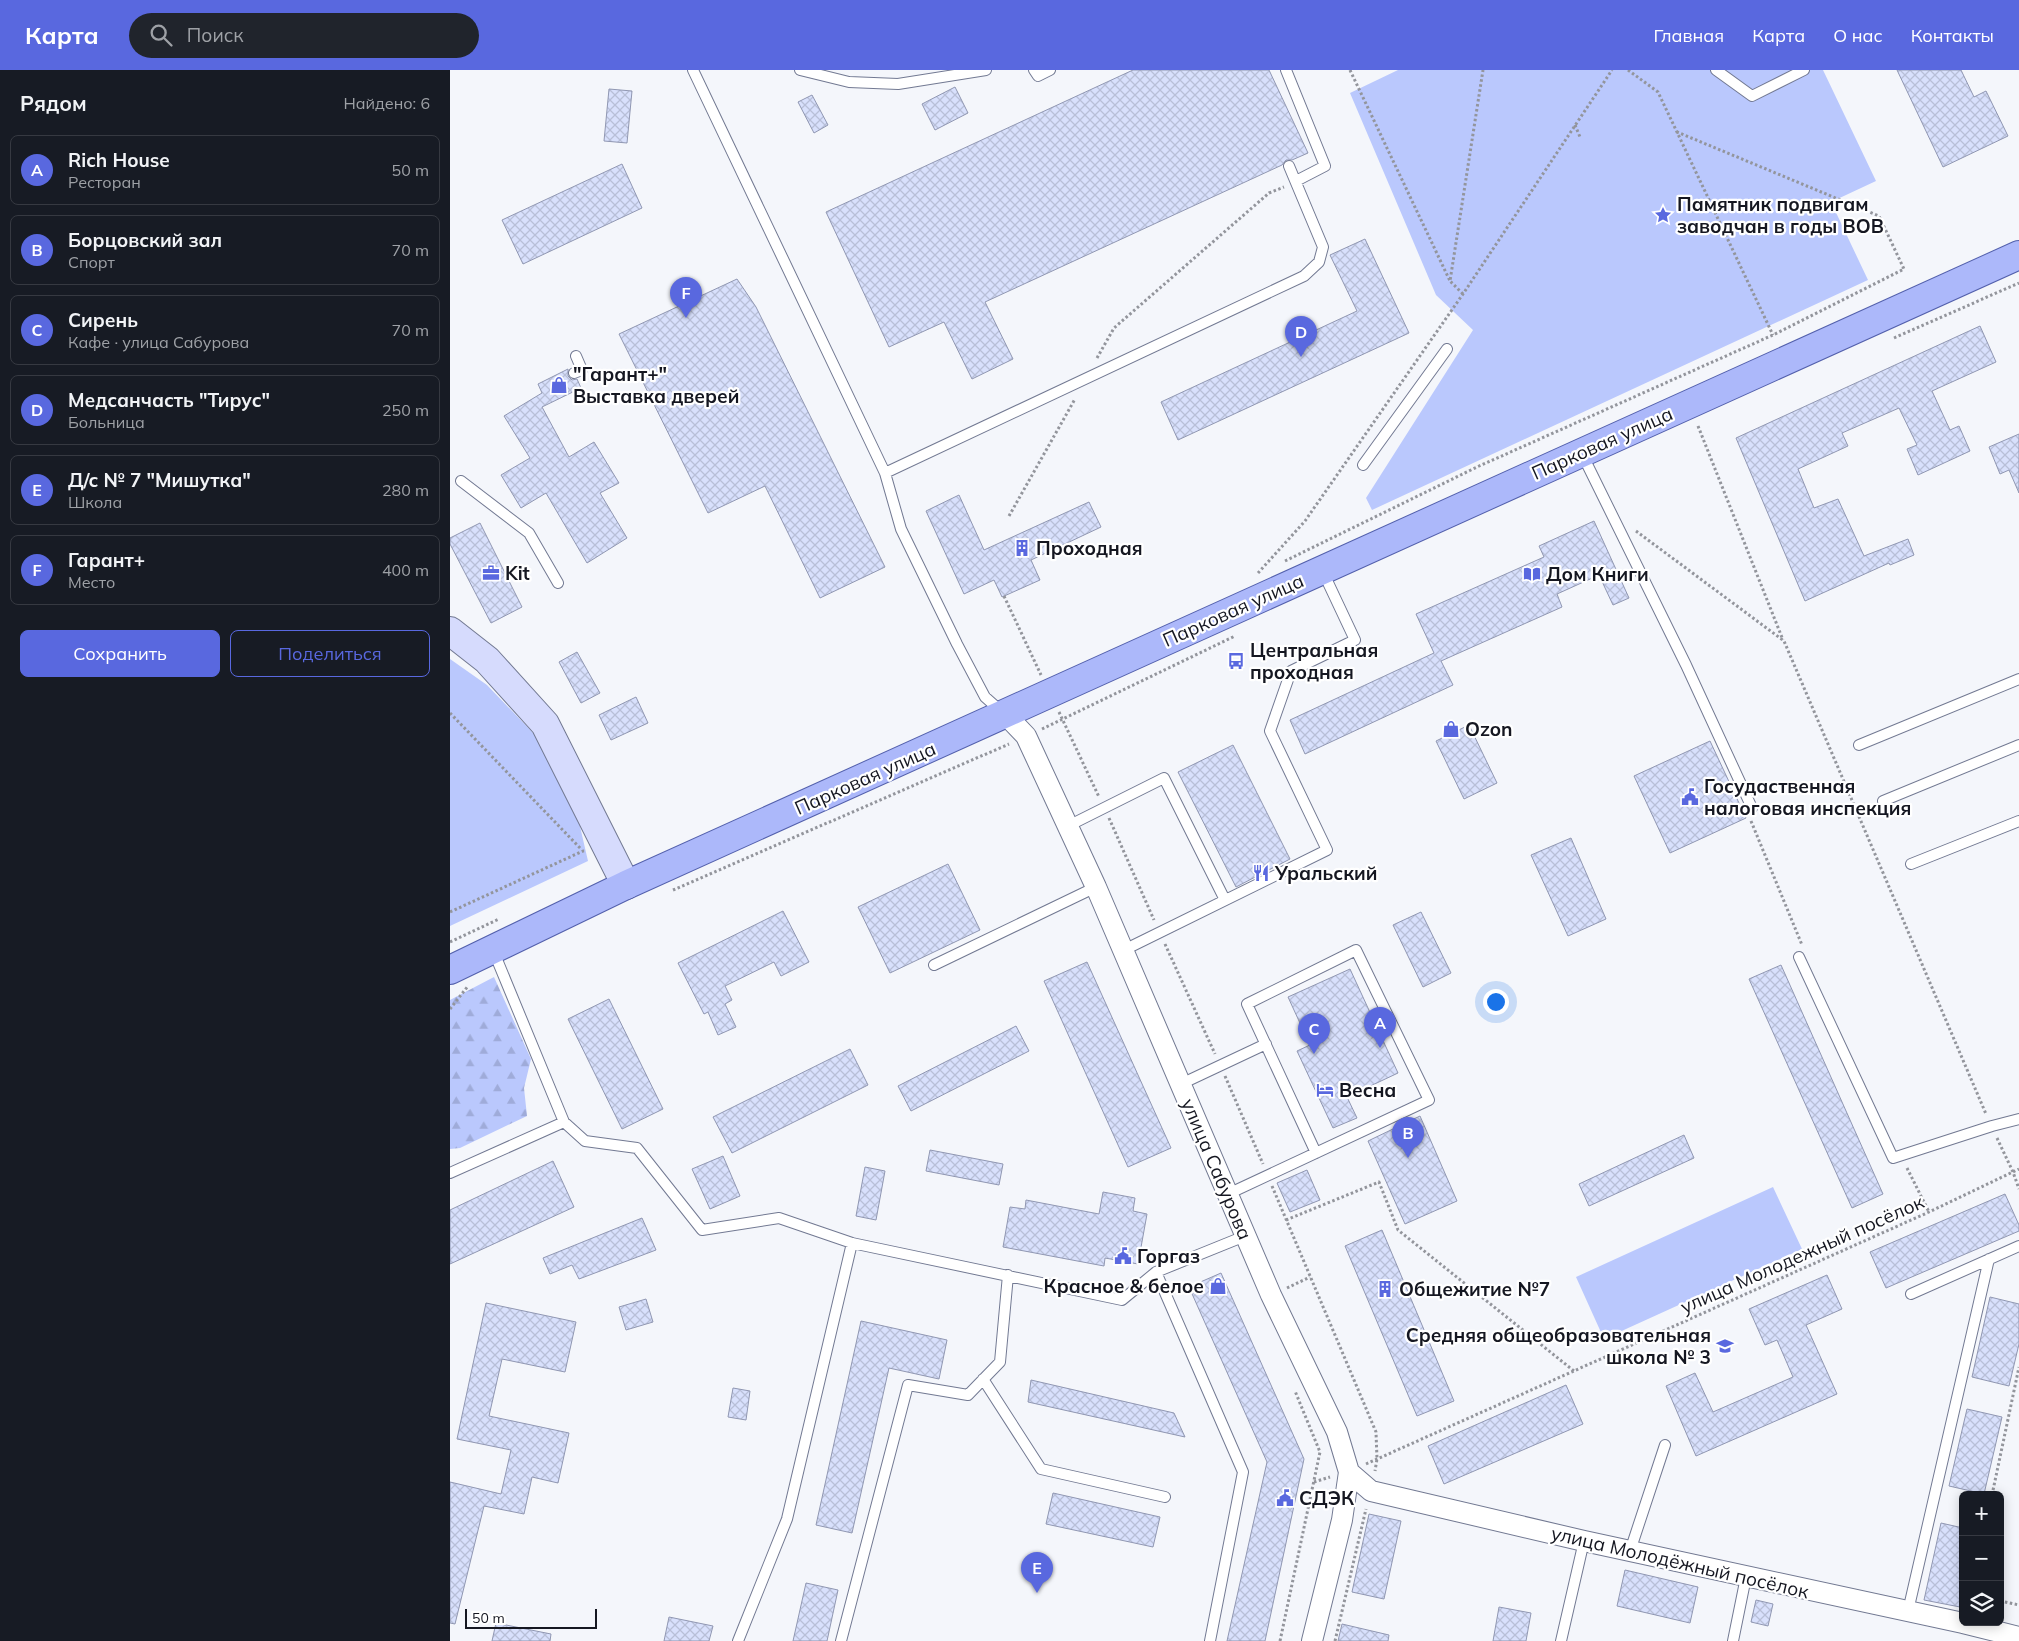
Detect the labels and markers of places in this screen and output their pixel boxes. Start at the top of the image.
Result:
place label: Памятник подвигам заводчан в годы ВОВ [1677,192,1884,238]
place icon: Памятник подвигам заводчан в годы ВОВ [1653,205,1673,225]
pin: F [670,277,702,318]
pin: D [1285,316,1317,357]
place label: "Гарант+" Выставка дверей [573,362,739,408]
shop icon: "Гарант+" Выставка дверей [549,375,569,395]
place label: Проходная [1036,536,1143,560]
building icon: Проходная [1012,538,1032,558]
place label: Kit [505,561,530,585]
place label: Дом Книги [1546,562,1649,586]
office icon: Kit [481,563,501,583]
library icon: Дом Книги [1522,564,1542,584]
place label: Центральная проходная [1250,638,1378,684]
bus stop icon: Центральная проходная [1226,651,1246,671]
place label: Ozon [1465,717,1512,741]
shop icon: Ozon [1441,719,1461,739]
place label: Госудаственная налоговая инспекция [1704,774,1911,820]
public building icon: Госудаственная налоговая инспекция [1680,787,1700,807]
place label: Уральский [1274,861,1377,885]
restaurant icon: Уральский [1251,863,1271,883]
pin: A [1364,1007,1396,1048]
pin: C [1298,1013,1330,1054]
place label: Весна [1339,1078,1396,1102]
hotel icon: Весна [1315,1080,1335,1100]
pin: B [1392,1117,1424,1158]
place label: Горгаз [1137,1244,1200,1268]
public building icon: Горгаз [1113,1246,1133,1266]
place label: Красное & белое [1044,1274,1204,1298]
shop icon: Красное & белое [1208,1276,1228,1296]
place label: Общежитие №7 [1399,1277,1550,1301]
building icon: Общежитие №7 [1375,1279,1395,1299]
place label: Средняя общеобразовательная школа № 3 [1406,1323,1711,1369]
school or university icon: Средняя общеобразовательная школа № 3 [1715,1336,1735,1356]
place label: СДЭК [1299,1486,1355,1510]
public building icon: СДЭК [1275,1488,1295,1508]
pin: E [1021,1552,1053,1593]

